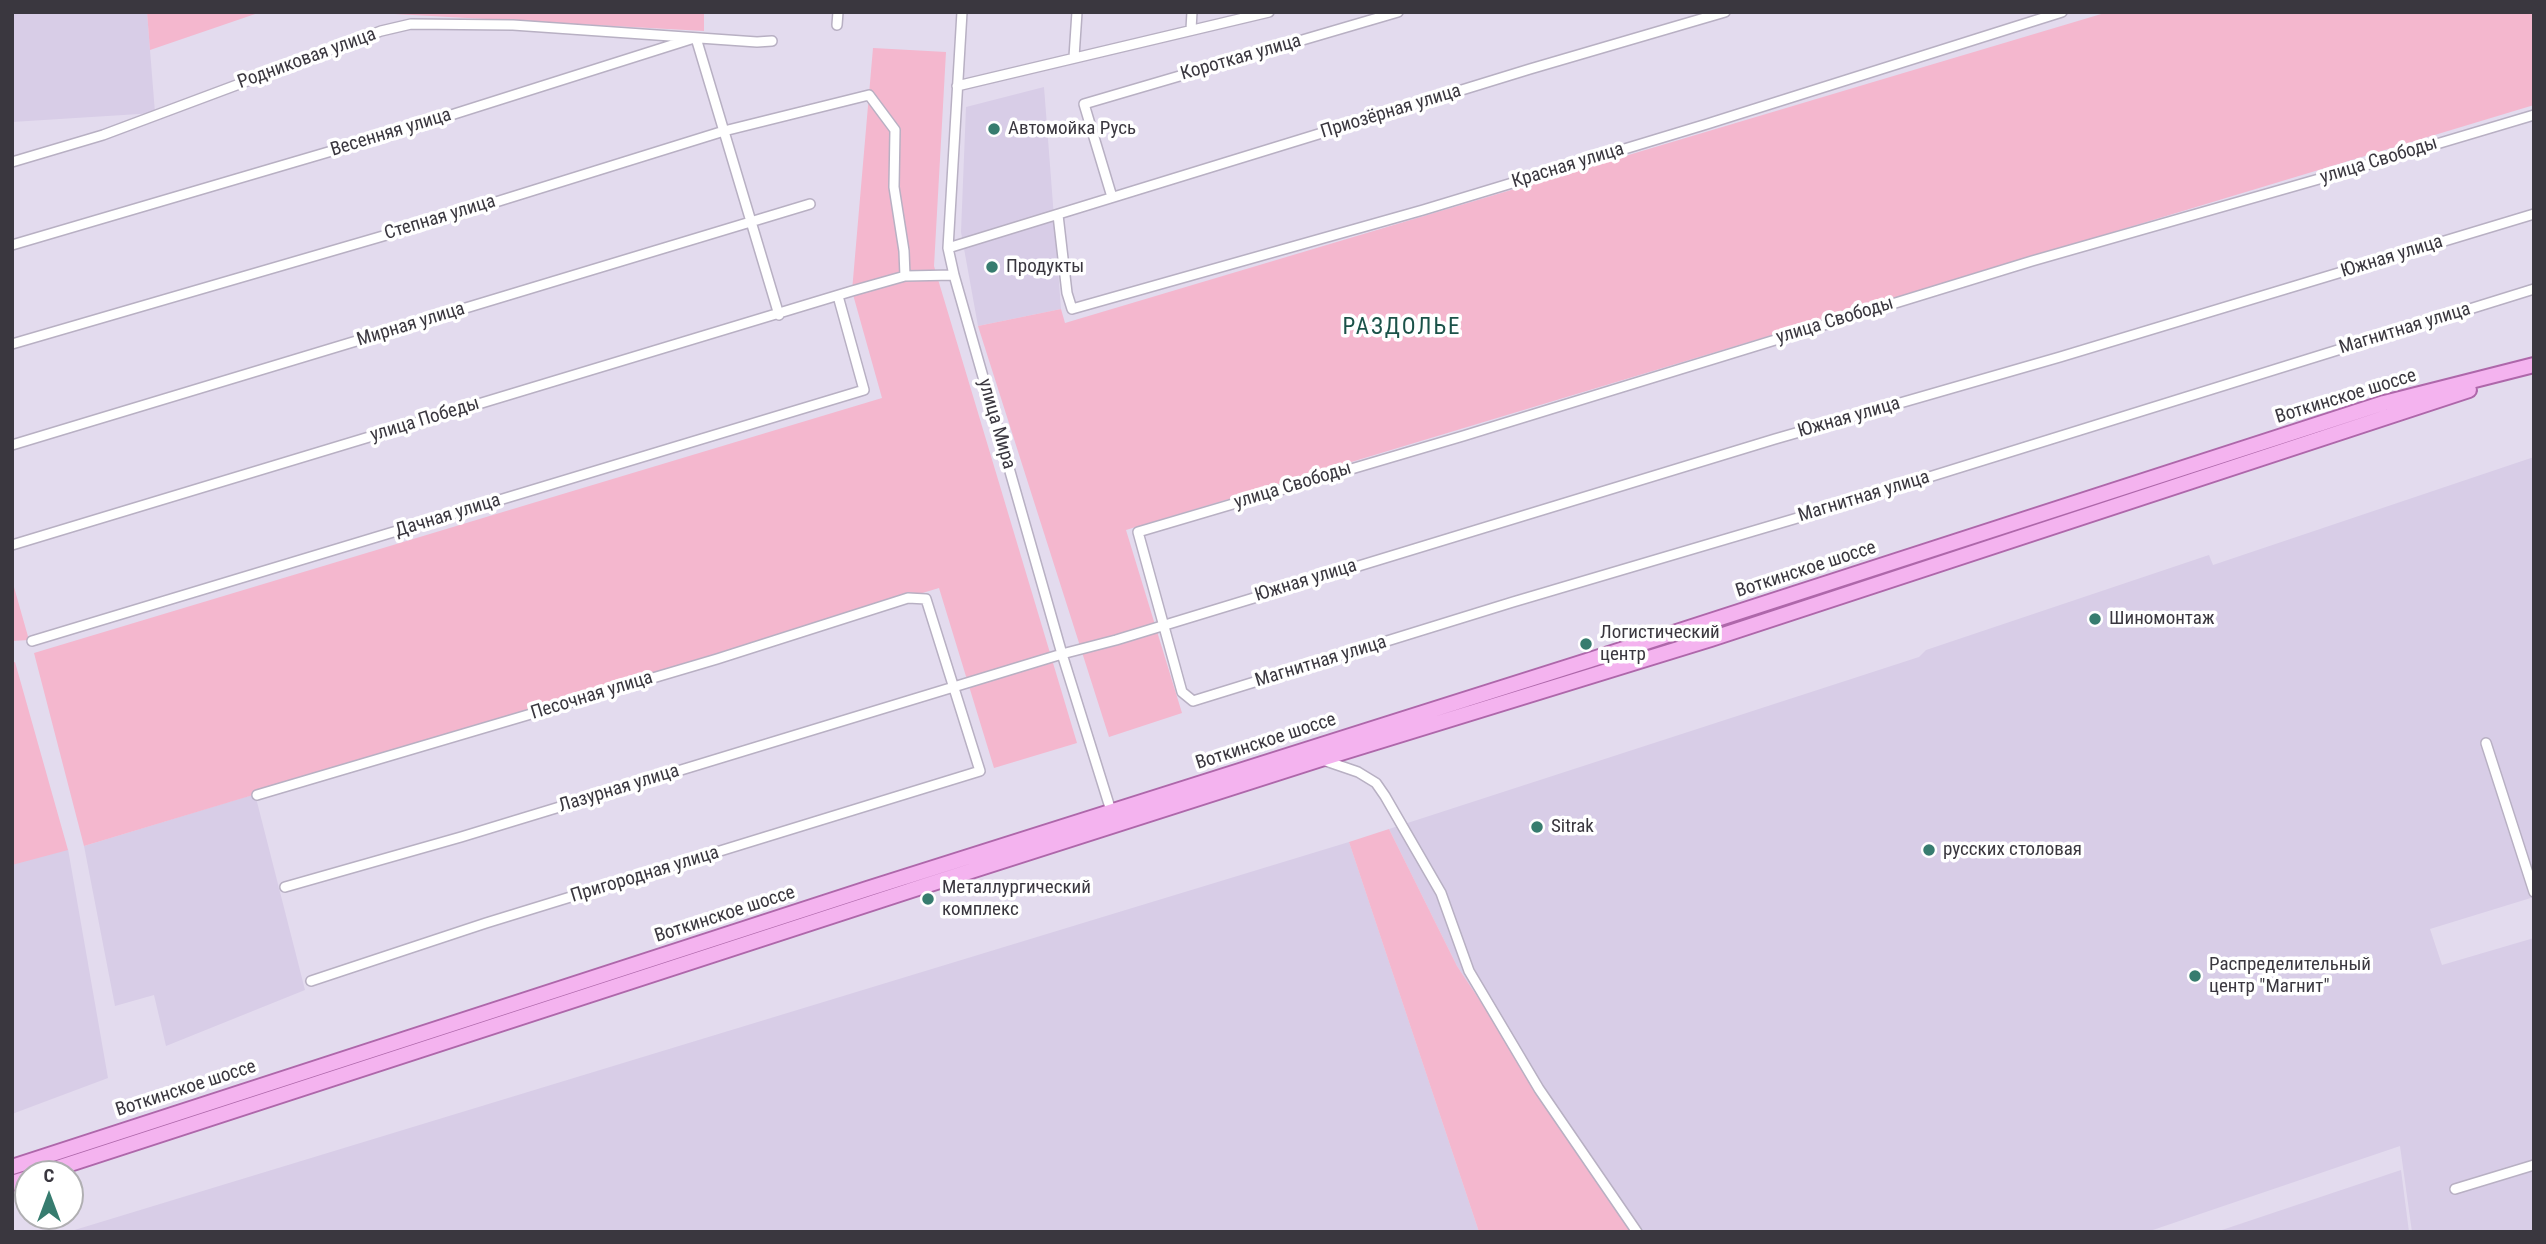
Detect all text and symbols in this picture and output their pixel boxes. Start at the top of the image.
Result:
street label: Родниковая улица [235,23,379,95]
street label: Короткая улица [1178,30,1304,86]
street label: Приозёрная улица [1318,80,1464,144]
street label: Весенняя улица [328,104,454,162]
place label: Автомойка Русь [1008,118,1136,140]
marker: Автомойка Русь [986,121,1002,137]
street label: улица Свободы [2318,132,2440,190]
street label: Красная улица [1509,138,1627,194]
street label: Степная улица [382,190,498,246]
street label: Южная улица [2338,231,2446,283]
place label: Продукты [1006,256,1084,278]
marker: Продукты [984,259,1000,275]
street label: улица Свободы [1774,292,1896,350]
street label: Мирная улица [354,298,468,352]
street label: Магнитная улица [2337,298,2473,360]
district label: РАЗДОЛЬЕ [1343,314,1461,342]
street label: Воткинское шоссе [2273,365,2419,429]
street label: улица Мира [972,376,1020,472]
street label: улица Победы [368,393,482,447]
street label: Южная улица [1795,393,1903,443]
street label: улица Свободы [1232,457,1354,515]
street label: Магнитная улица [1796,466,1932,528]
street label: Дачная улица [393,489,503,543]
street label: Воткинское шоссе [1733,537,1879,603]
street label: Южная улица [1252,555,1360,607]
place label: Шиномонтаж [2109,608,2214,630]
marker: Шиномонтаж [2087,611,2103,627]
place label: Логистический центр [1600,622,1720,666]
street label: Магнитная улица [1253,631,1389,693]
marker: Логистический центр [1578,636,1594,652]
street label: Песочная улица [528,667,656,725]
street label: Воткинское шоссе [1193,709,1339,775]
street label: Лазурная улица [556,760,682,818]
place label: Sitrak [1551,816,1594,838]
marker: Sitrak [1529,819,1545,835]
place label: русских столовая [1943,839,2082,861]
street label: Пригородная улица [568,842,722,908]
marker: русских столовая [1921,842,1937,858]
place label: Металлургический комплекс [942,877,1091,921]
street label: Воткинское шоссе [652,882,798,948]
marker: Металлургический комплекс [920,891,936,907]
place label: Распределительный центр "Магнит" [2209,954,2371,998]
marker: Распределительный центр "Магнит" [2187,968,2203,984]
street label: Воткинское шоссе [113,1056,259,1122]
north arrow [14,1160,84,1230]
text: С [44,1164,54,1187]

